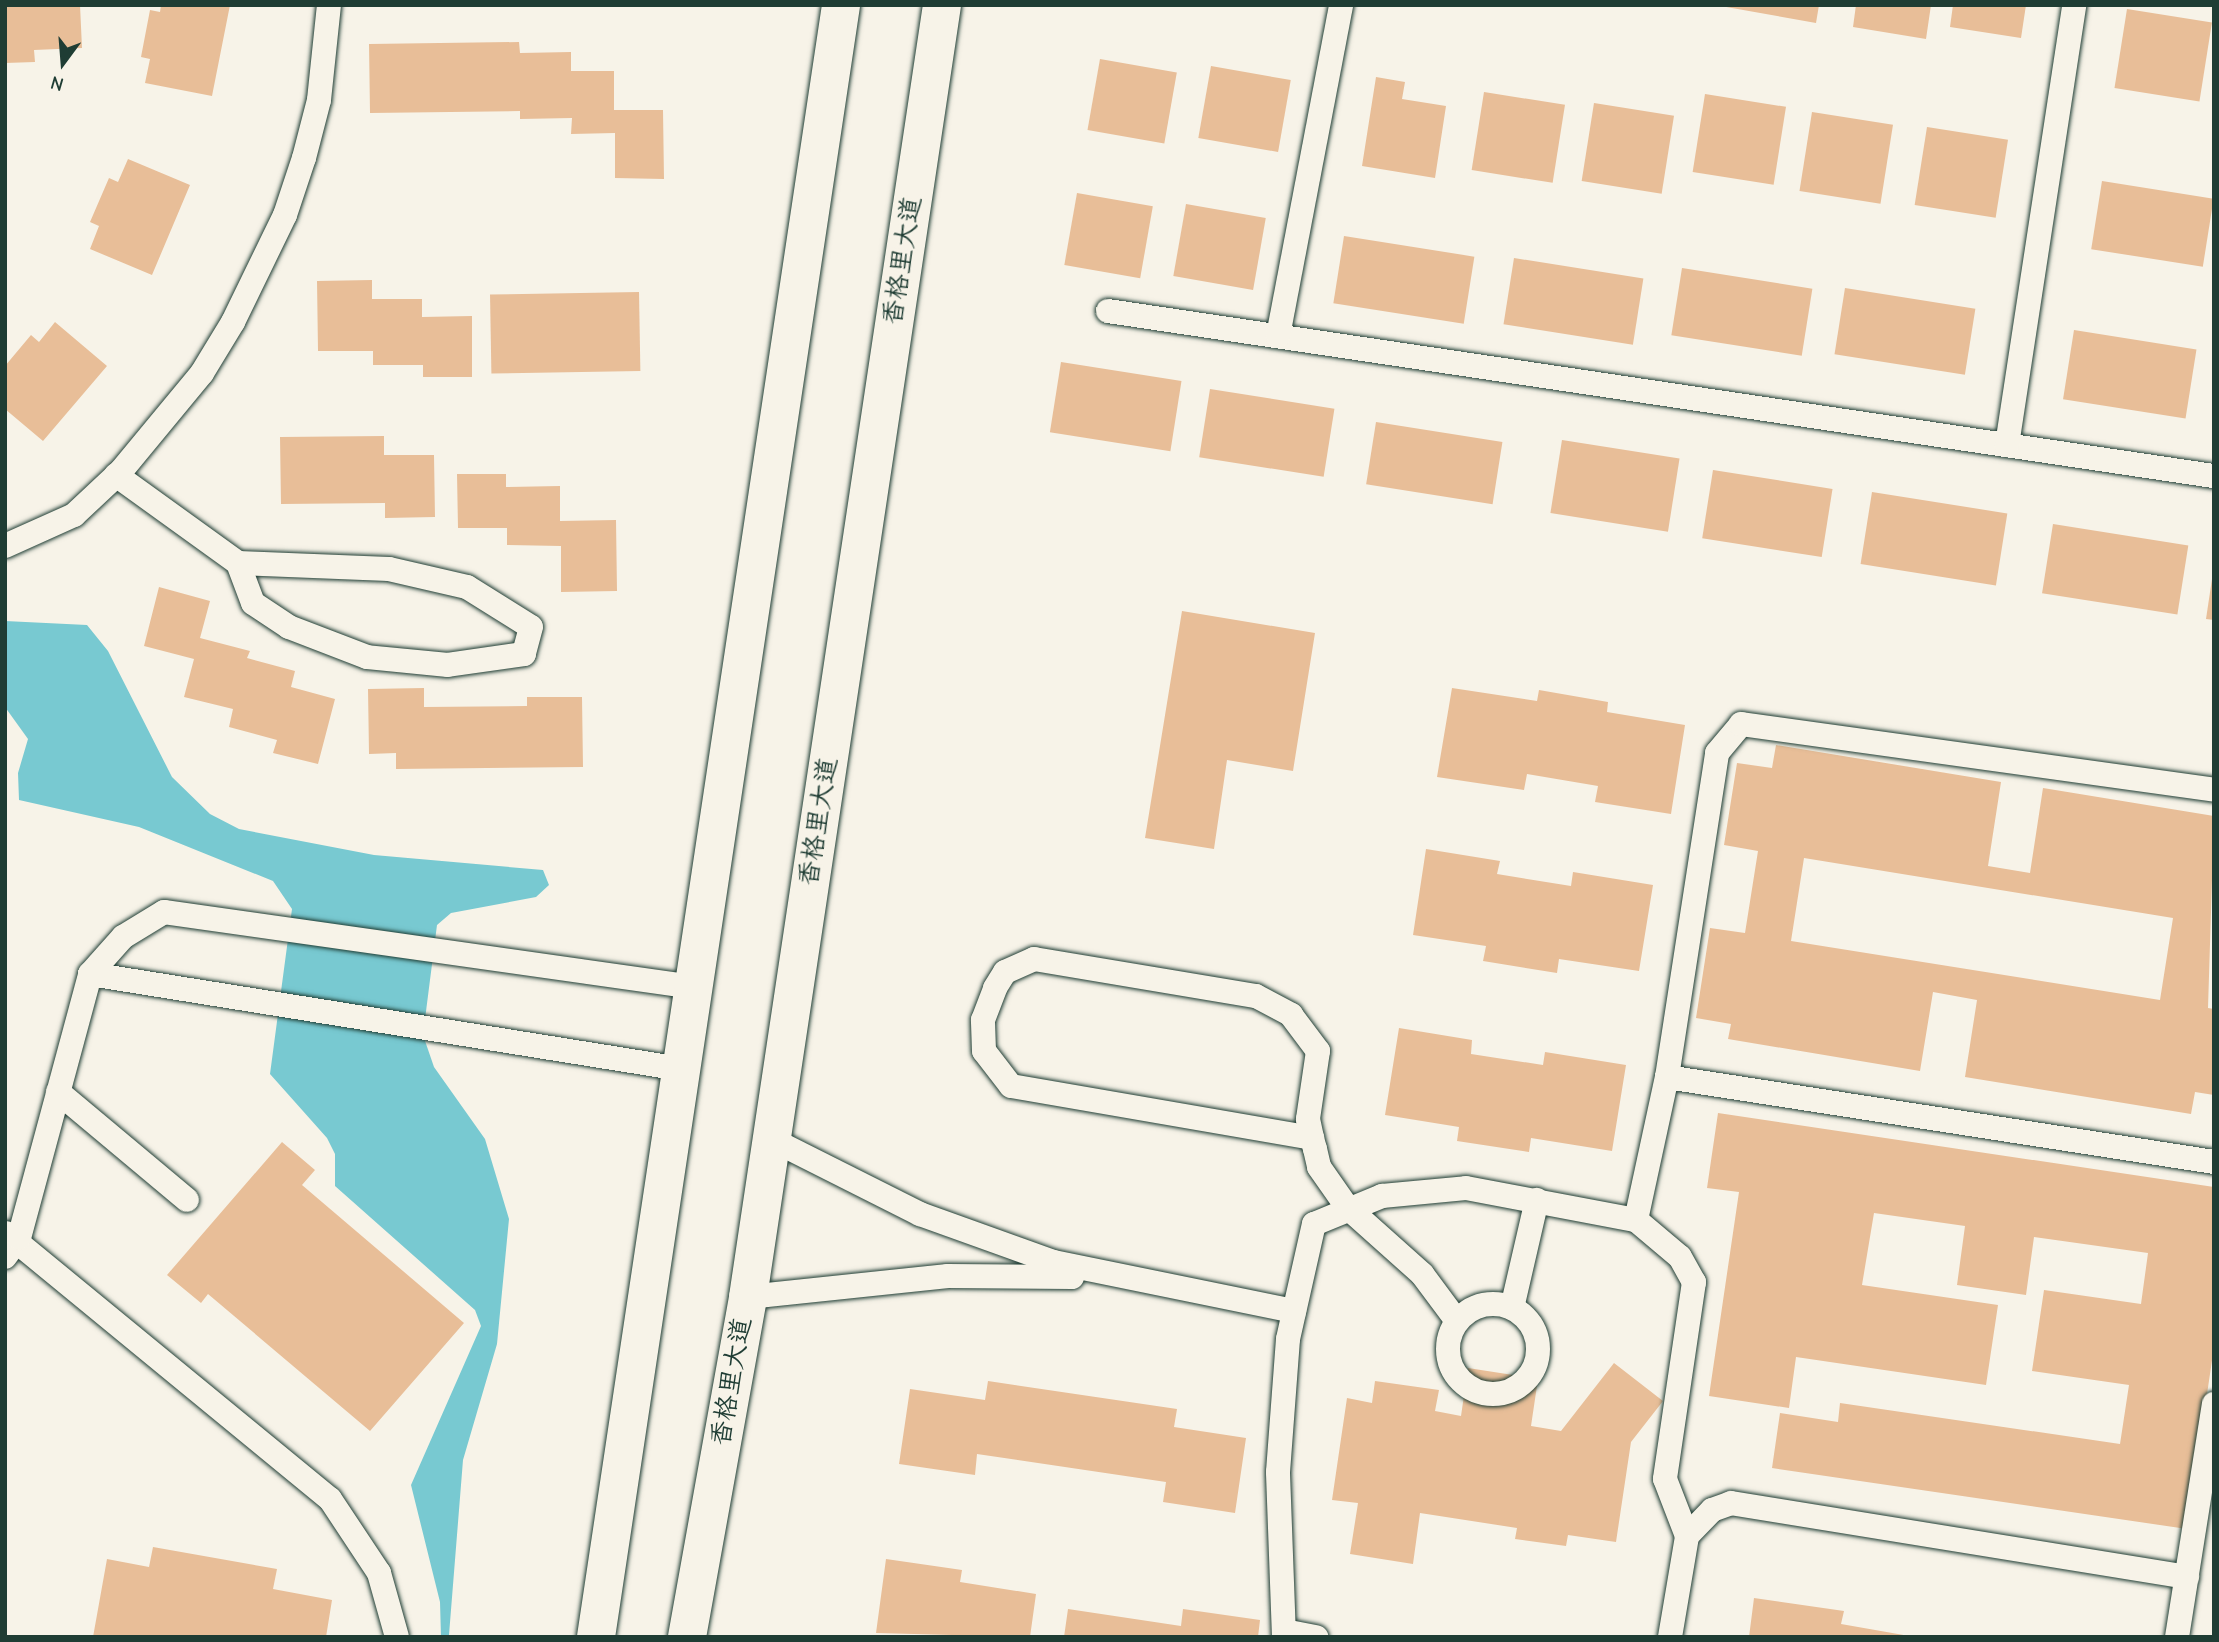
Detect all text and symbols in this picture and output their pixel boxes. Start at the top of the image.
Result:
north arrow [28,28,98,98]
text: N [48,71,66,95]
street label: 香格里大道 [877,194,929,328]
street label: 香格里大道 [793,755,845,889]
street label: 香格里大道 [705,1315,759,1449]

